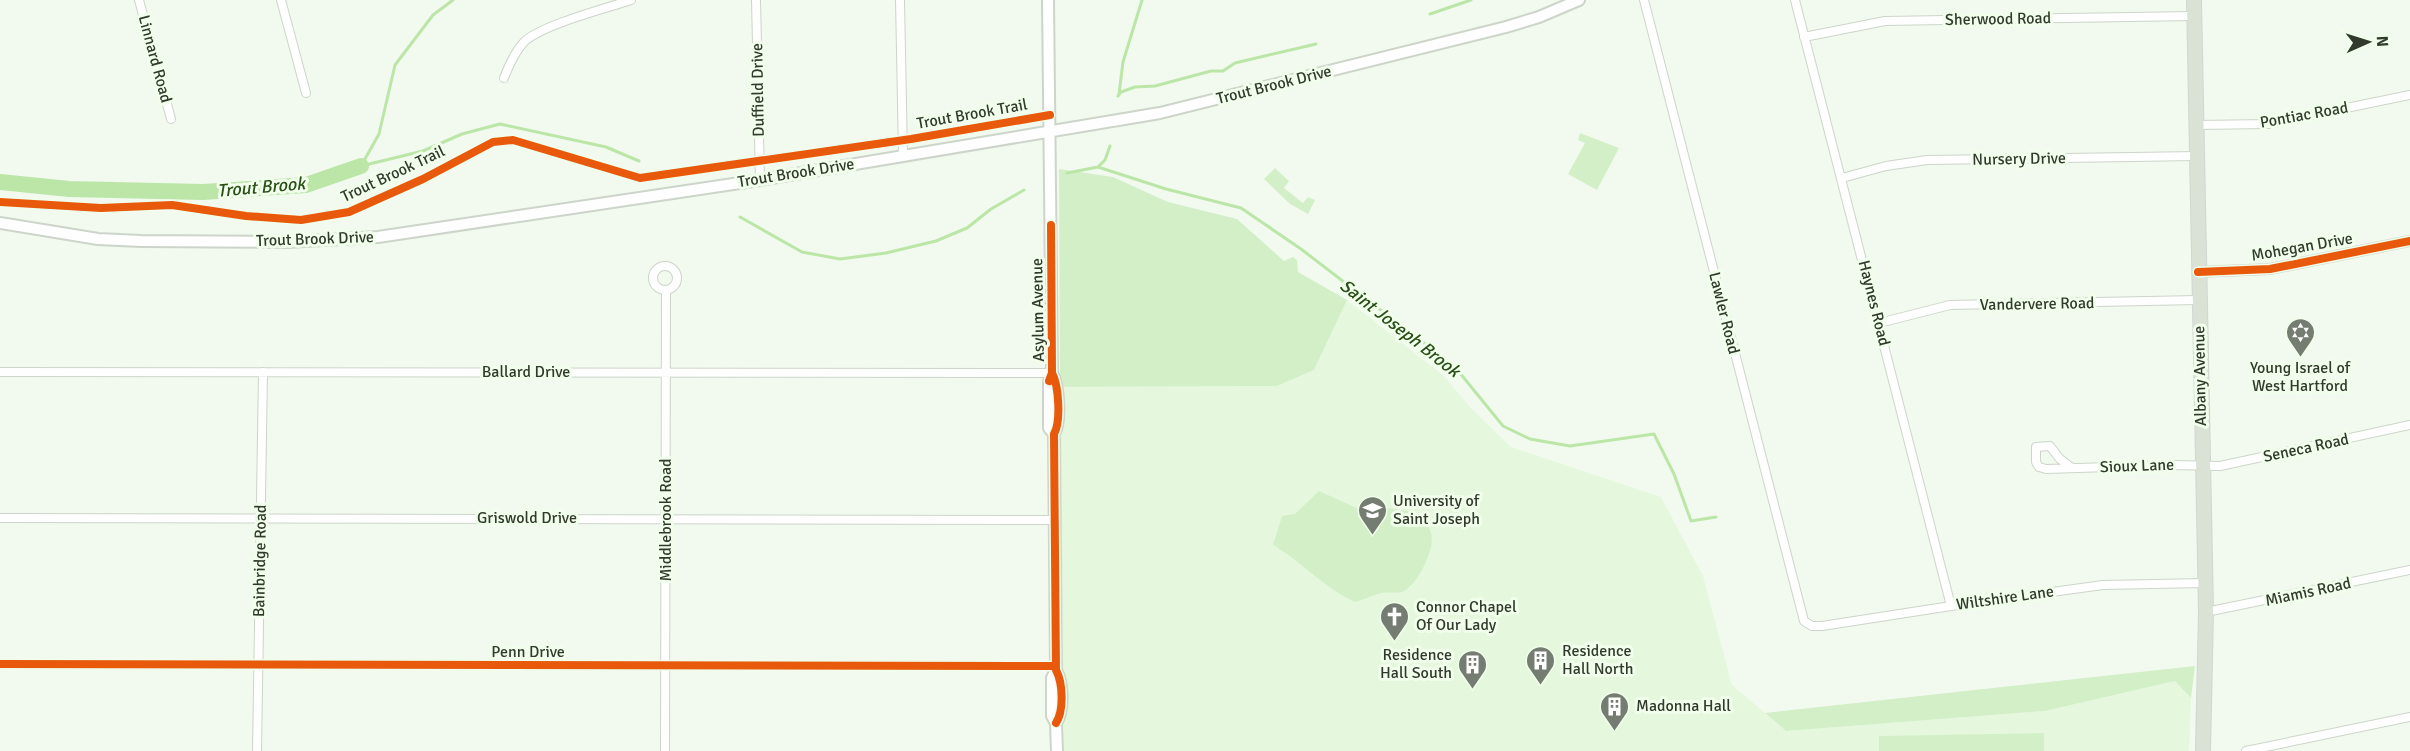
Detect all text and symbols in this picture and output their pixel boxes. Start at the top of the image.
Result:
street label: Sherwood Road [1945,8,2051,30]
north arrow [2338,12,2398,72]
street label: Linnard Road [134,13,176,105]
text: N [2372,35,2392,47]
street label: Duffield Drive [747,43,769,137]
street label: Trout Brook Drive [1214,61,1334,109]
street label: Trout Brook Trail [915,94,1029,134]
street label: Pontiac Road [2258,97,2350,133]
street label: Trout Brook Trail [338,141,448,207]
street label: Nursery Drive [1972,148,2066,170]
street label: Trout Brook Drive [736,154,856,192]
water label: Trout Brook [216,172,308,202]
street label: Trout Brook Drive [256,227,374,251]
street label: Mohegan Drive [2250,228,2354,266]
street label: Asylum Avenue [1027,258,1049,362]
street label: Haynes Road [1854,258,1894,348]
street label: Lawler Road [1704,270,1744,356]
water label: Saint Joseph Brook [1336,274,1466,383]
street label: Vandervere Road [1979,293,2095,315]
synagogue icon: Young Israel of West Hartford [2284,316,2316,358]
street label: Albany Avenue [2189,326,2211,426]
place label: Young Israel of West Hartford [2250,358,2351,396]
street label: Ballard Drive [482,362,570,382]
street label: Seneca Road [2261,429,2351,467]
street label: Sioux Lane [2100,455,2174,477]
street label: Middlebrook Road [656,458,676,582]
place label: University of Saint Joseph [1393,491,1480,529]
school or university icon: University of Saint Joseph [1356,494,1388,536]
street label: Bainbridge Road [249,505,271,617]
street label: Griswold Drive [477,508,577,528]
street label: Miamis Road [2263,573,2353,611]
street label: Wiltshire Lane [1955,581,2055,615]
place label: Connor Chapel Of Our Lady [1416,597,1517,635]
church icon: Connor Chapel Of Our Lady [1379,600,1411,642]
place label: Residence Hall North [1562,641,1633,679]
street label: Penn Drive [491,642,565,662]
building icon: Residence Hall North [1525,644,1557,686]
place label: Residence Hall South [1380,645,1452,683]
building icon: Residence Hall South [1457,648,1489,690]
building icon: Madonna Hall [1599,690,1631,732]
place label: Madonna Hall [1636,696,1731,716]

